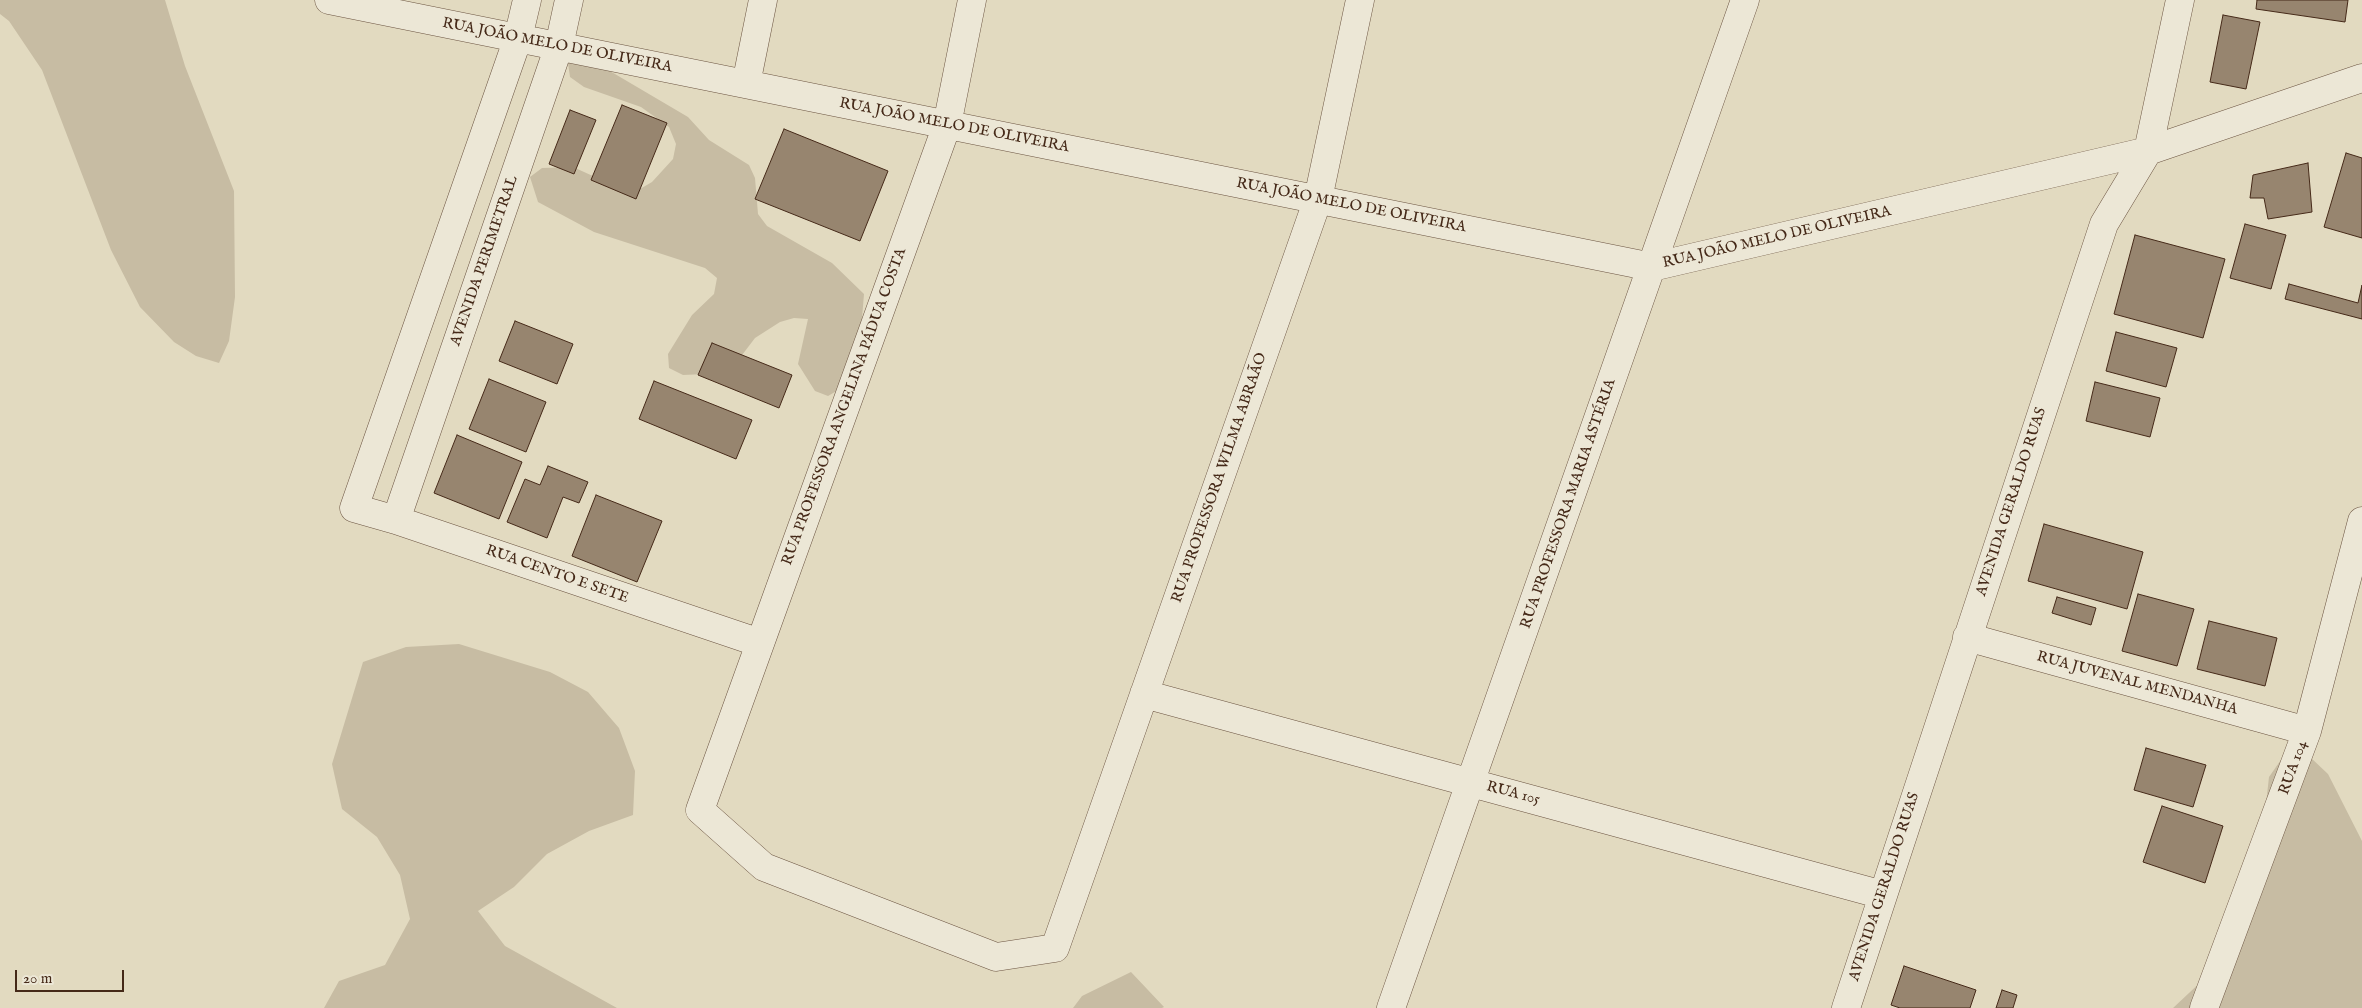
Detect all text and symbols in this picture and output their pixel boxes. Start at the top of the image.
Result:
street label: RUA JOÃO MELO DE OLIVEIRA [441,15,673,77]
street label: RUA JOÃO MELO DE OLIVEIRA [838,95,1070,157]
street label: AVENIDA PERIMETRAL [447,174,523,348]
street label: RUA JOÃO MELO DE OLIVEIRA [1235,175,1467,237]
street label: RUA JOÃO MELO DE OLIVEIRA [1661,203,1893,273]
street label: RUA PROFESSORA ANGELINA PÁDUA COSTA [779,246,911,568]
street label: RUA PROFESSORA WILMA ABRAÃO [1169,351,1271,605]
street label: RUA PROFESSORA MARIA ASTÉRIA [1518,377,1620,631]
street label: AVENIDA GERALDO RUAS [1973,405,2051,599]
street label: RUA CENTO E SETE [483,542,631,608]
street label: RUA JUVENAL MENDANHA [2034,648,2240,720]
street label: RUA 104 [2276,738,2312,798]
street label: RUA 105 [1484,778,1542,810]
street label: AVENIDA GERALDO RUAS [1846,790,1924,984]
scale bar [18,960,126,992]
text: 20 m [23,969,52,988]

